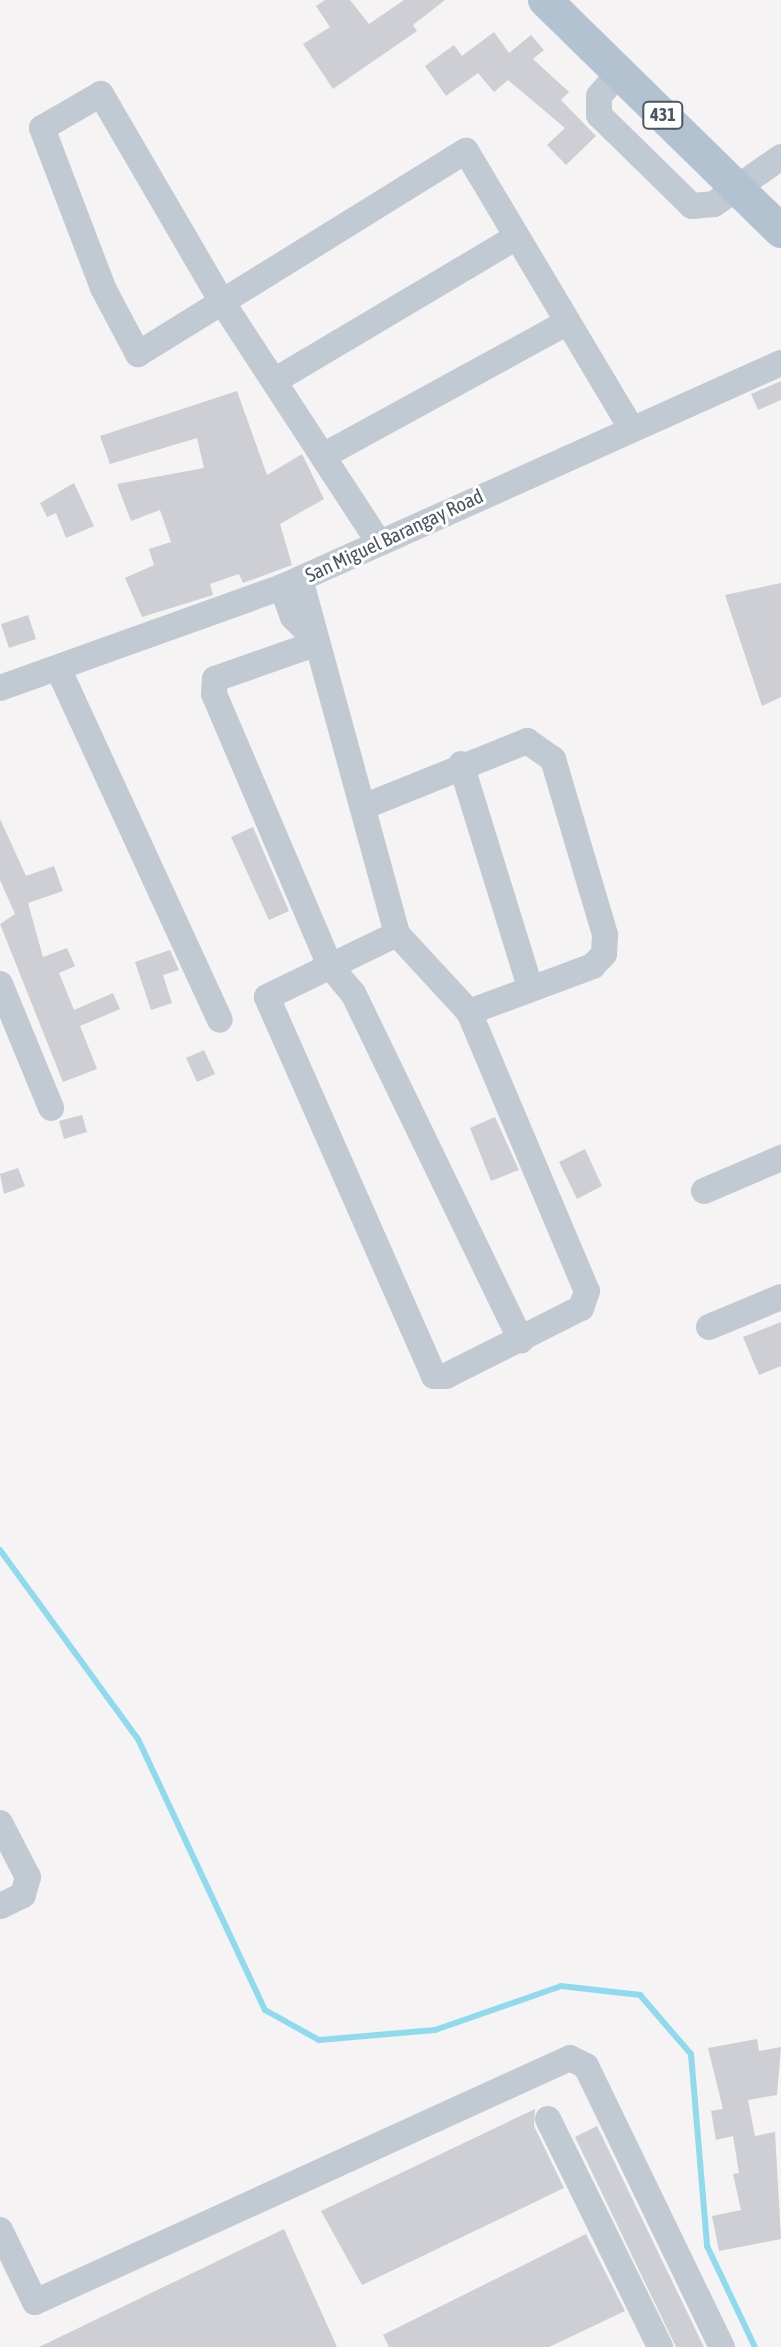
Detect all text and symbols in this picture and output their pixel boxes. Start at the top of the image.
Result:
road number: 431 [641,101,685,129]
street label: San Miguel Barangay Road [301,483,487,587]

